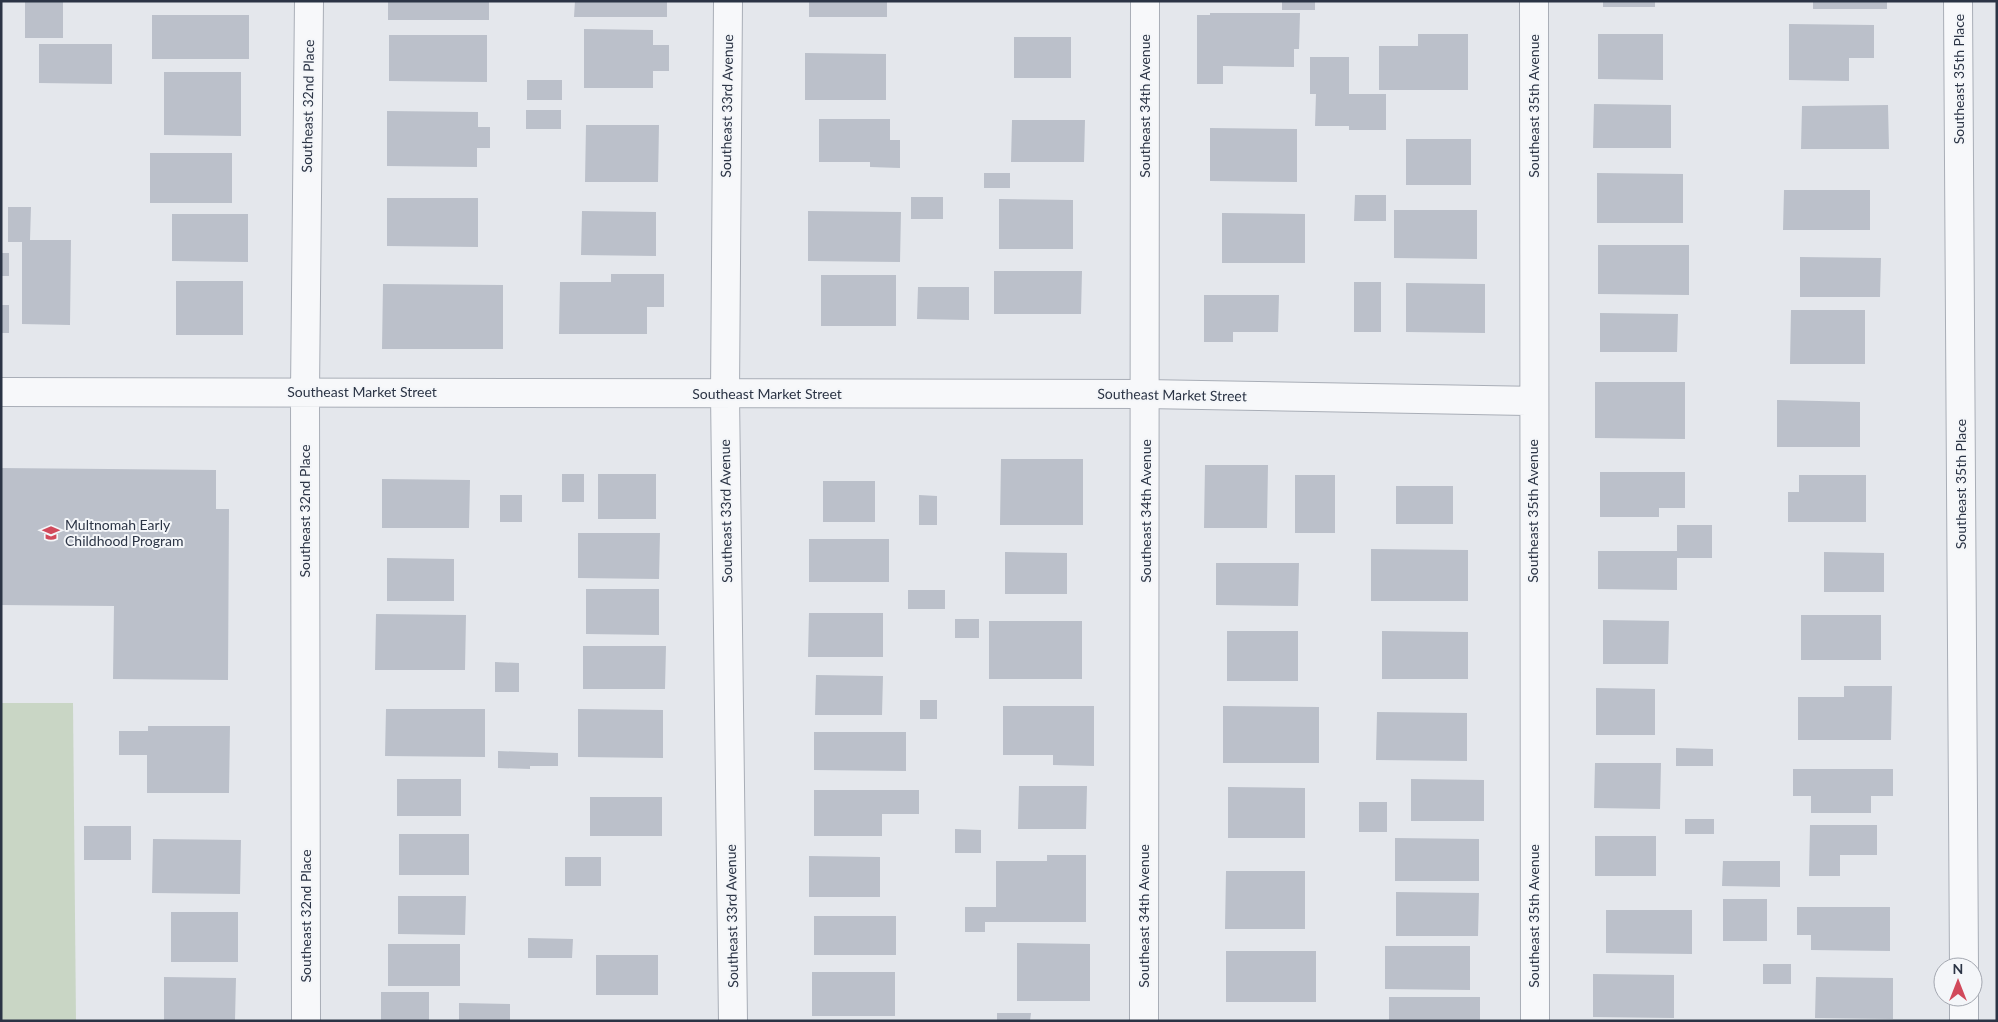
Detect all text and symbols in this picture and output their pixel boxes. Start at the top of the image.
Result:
street label: Southeast 35th Place [1950,14,1967,144]
street label: Southeast 33rd Avenue [717,34,736,178]
street label: Southeast 34th Avenue [1136,34,1153,178]
street label: Southeast 35th Avenue [1525,34,1542,178]
street label: Southeast 32nd Place [298,39,317,173]
street label: Southeast Market Street [287,383,437,400]
street label: Southeast Market Street [692,385,842,402]
street label: Southeast Market Street [1097,385,1247,404]
street label: Southeast 35th Place [1952,419,1969,549]
street label: Southeast 33rd Avenue [716,439,735,583]
street label: Southeast 34th Avenue [1137,439,1154,583]
street label: Southeast 35th Avenue [1524,439,1541,583]
street label: Southeast 32nd Place [296,444,313,578]
place label: Multnomah Early Childhood Program [65,516,184,549]
school or university icon: Multnomah Early Childhood Program [41,523,61,543]
street label: Southeast 33rd Avenue [722,844,741,988]
street label: Southeast 34th Avenue [1135,844,1152,988]
street label: Southeast 35th Avenue [1525,844,1542,988]
street label: Southeast 32nd Place [297,849,314,983]
north arrow [1933,957,1983,1007]
text: N [1953,960,1963,977]

